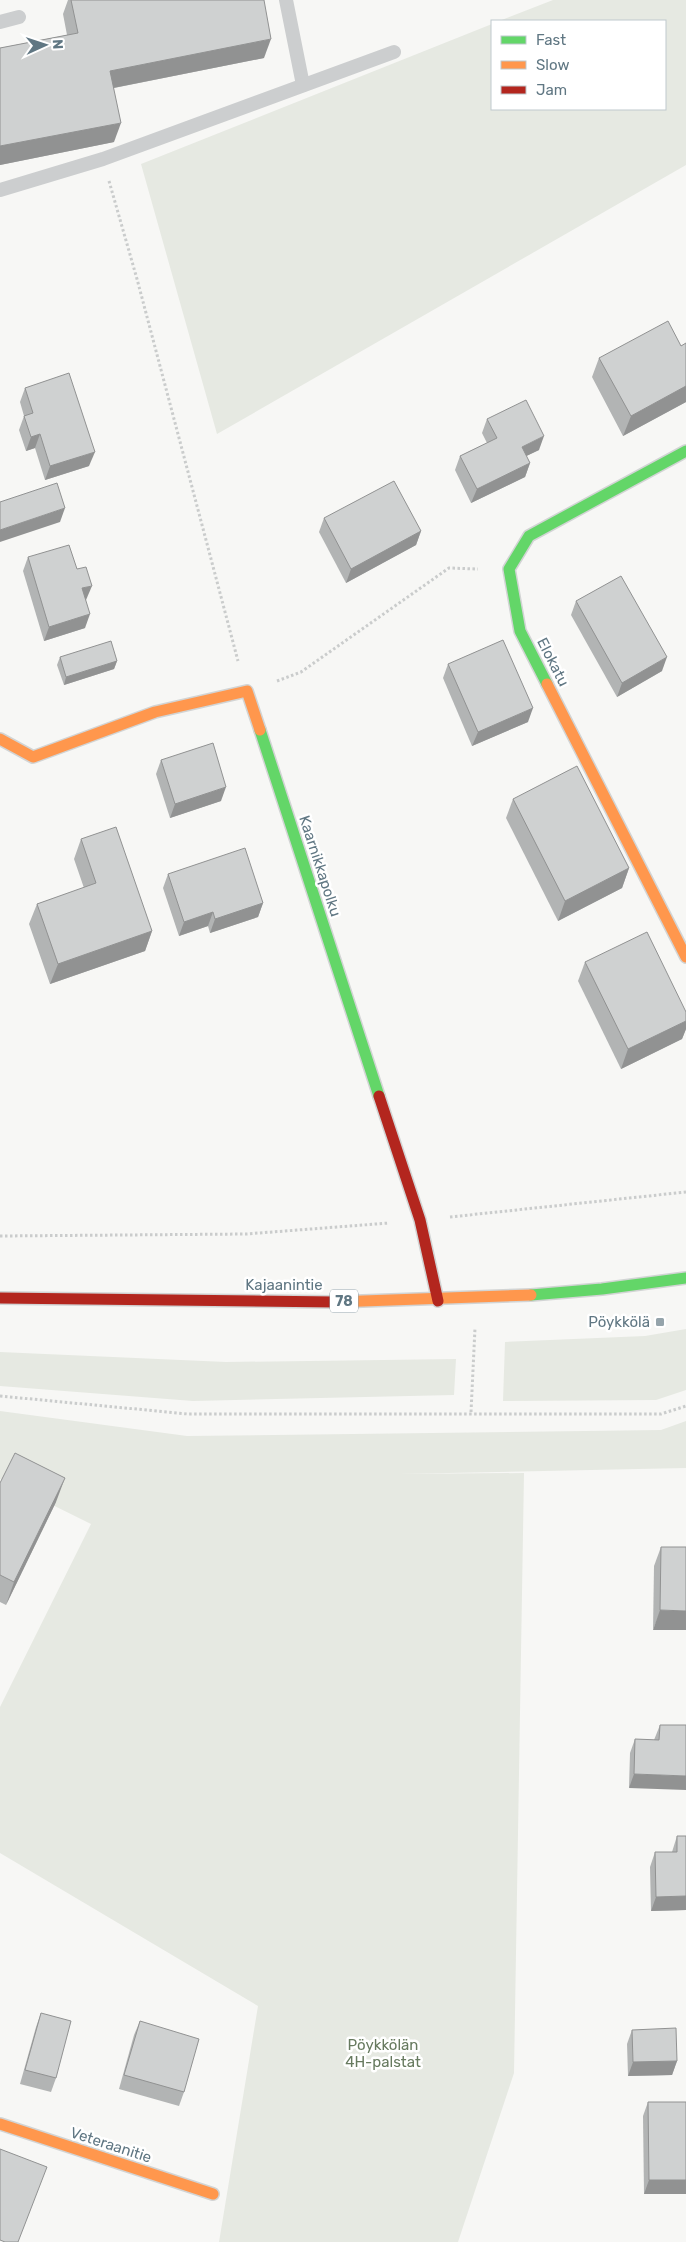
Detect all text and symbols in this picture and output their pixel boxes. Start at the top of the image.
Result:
north arrow [20,20,70,70]
legend [491,20,666,110]
text: Fast [536,31,566,49]
text: N [49,39,66,50]
text: Slow [536,56,569,74]
text: Jam [536,81,567,99]
street label: Elokatu [533,635,573,689]
street label: Kaarnikkapolku [295,813,345,919]
street label: Kajaanintie [245,1276,323,1294]
road number: 78 [330,1290,358,1312]
place label: Pöykkölä [588,1313,650,1331]
marker: Pöykkölä [654,1316,666,1328]
park label: Pöykkölän 4H-palstat [345,2036,421,2071]
street label: Veteraanitie [68,2123,154,2167]

